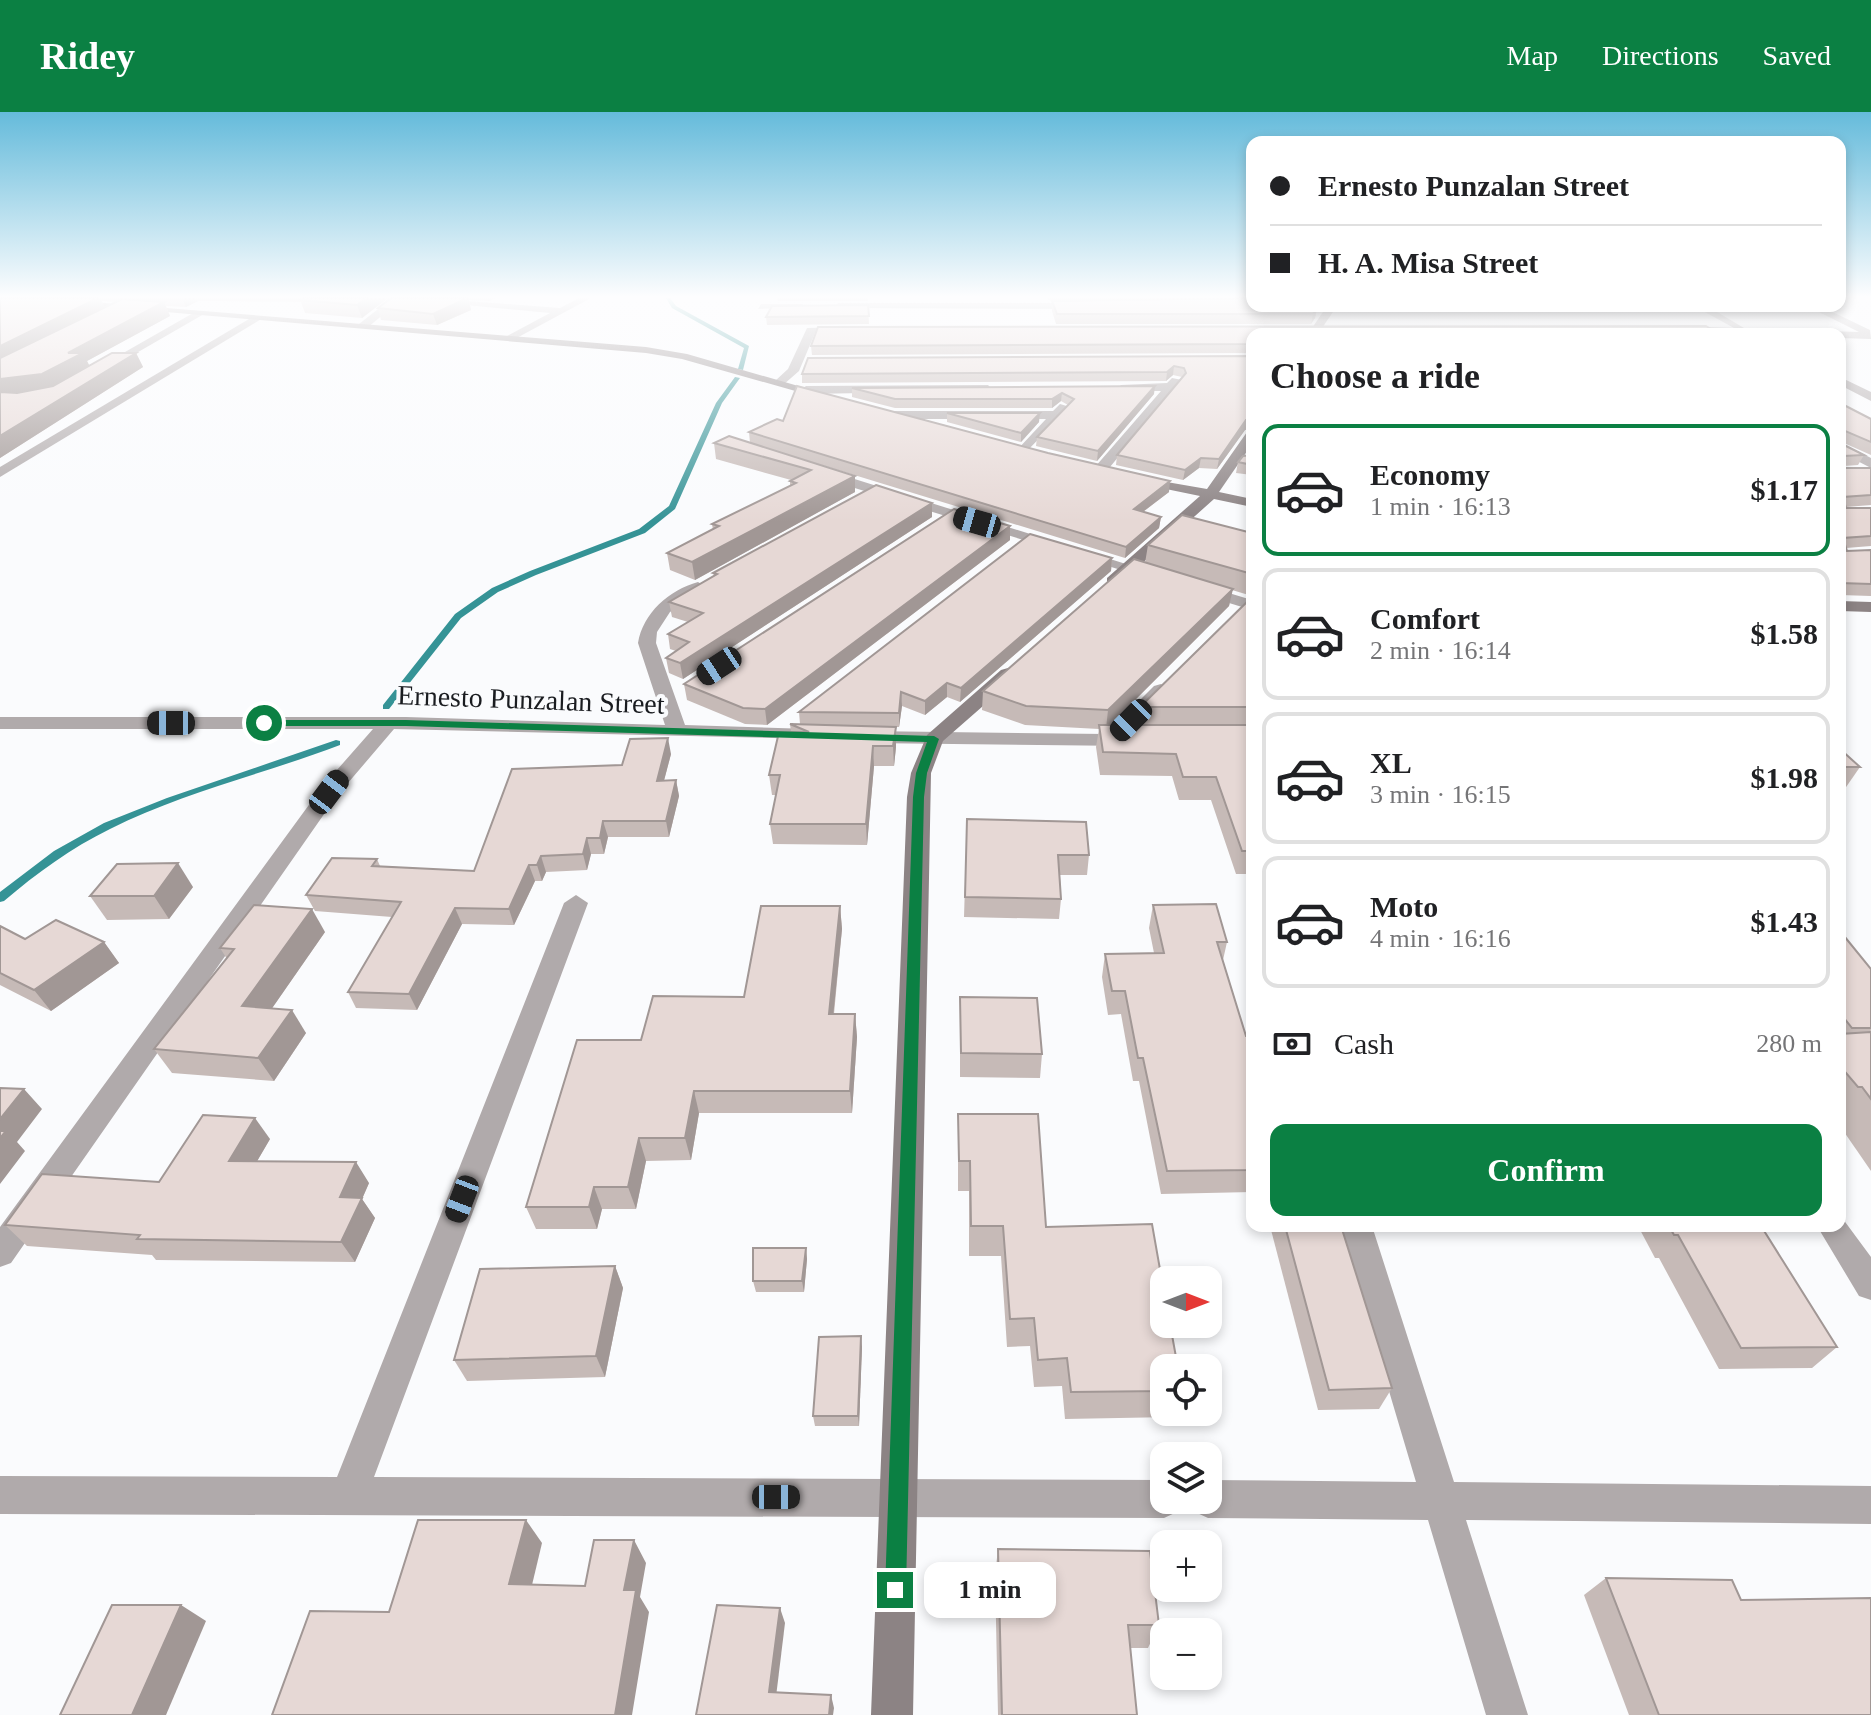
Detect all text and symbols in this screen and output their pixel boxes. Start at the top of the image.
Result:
text: Ridey [40,35,135,77]
text: Map [1507,40,1558,71]
text: Directions [1602,40,1719,71]
text: Saved [1763,40,1831,71]
text: Ernesto Punzalan Street [1318,169,1629,202]
text: H. A. Misa Street [1318,246,1538,279]
text: Choose a ride [1270,356,1480,396]
icon: car [1274,454,1346,526]
text: Economy [1370,458,1490,491]
text: $1.17 [1751,473,1818,506]
text: 1 min · 16:13 [1370,492,1511,521]
car [951,504,1003,540]
icon: car [1274,598,1346,670]
text: Comfort [1370,602,1480,635]
text: $1.58 [1751,617,1818,650]
text: 2 min · 16:14 [1370,636,1511,665]
car [692,643,746,689]
street label: Ernesto Punzalan Street [397,679,665,720]
car [1106,695,1156,745]
route start [246,705,282,741]
car [147,711,195,735]
icon: car [1274,742,1346,814]
text: XL [1370,746,1412,779]
text: $1.98 [1751,761,1818,794]
car [305,766,353,818]
text: 3 min · 16:15 [1370,780,1511,809]
icon: car [1274,886,1346,958]
text: Moto [1370,890,1438,923]
text: $1.43 [1751,905,1818,938]
text: 4 min · 16:16 [1370,924,1511,953]
icon: cash [1270,1022,1314,1066]
text: Cash [1334,1027,1394,1060]
text: 280 m [1756,1029,1822,1058]
button: Confirm [1270,1124,1822,1216]
car [442,1172,482,1226]
north arrow [1150,1266,1222,1338]
map controls [1150,1266,1222,1690]
button: locate [1150,1354,1222,1426]
button: layers [1150,1442,1222,1514]
car [752,1485,800,1509]
button: + [1150,1530,1222,1602]
callout: 1 min [923,1562,1055,1618]
route end [877,1572,913,1608]
text: 1 min [959,1575,1021,1604]
button: − [1150,1618,1222,1690]

